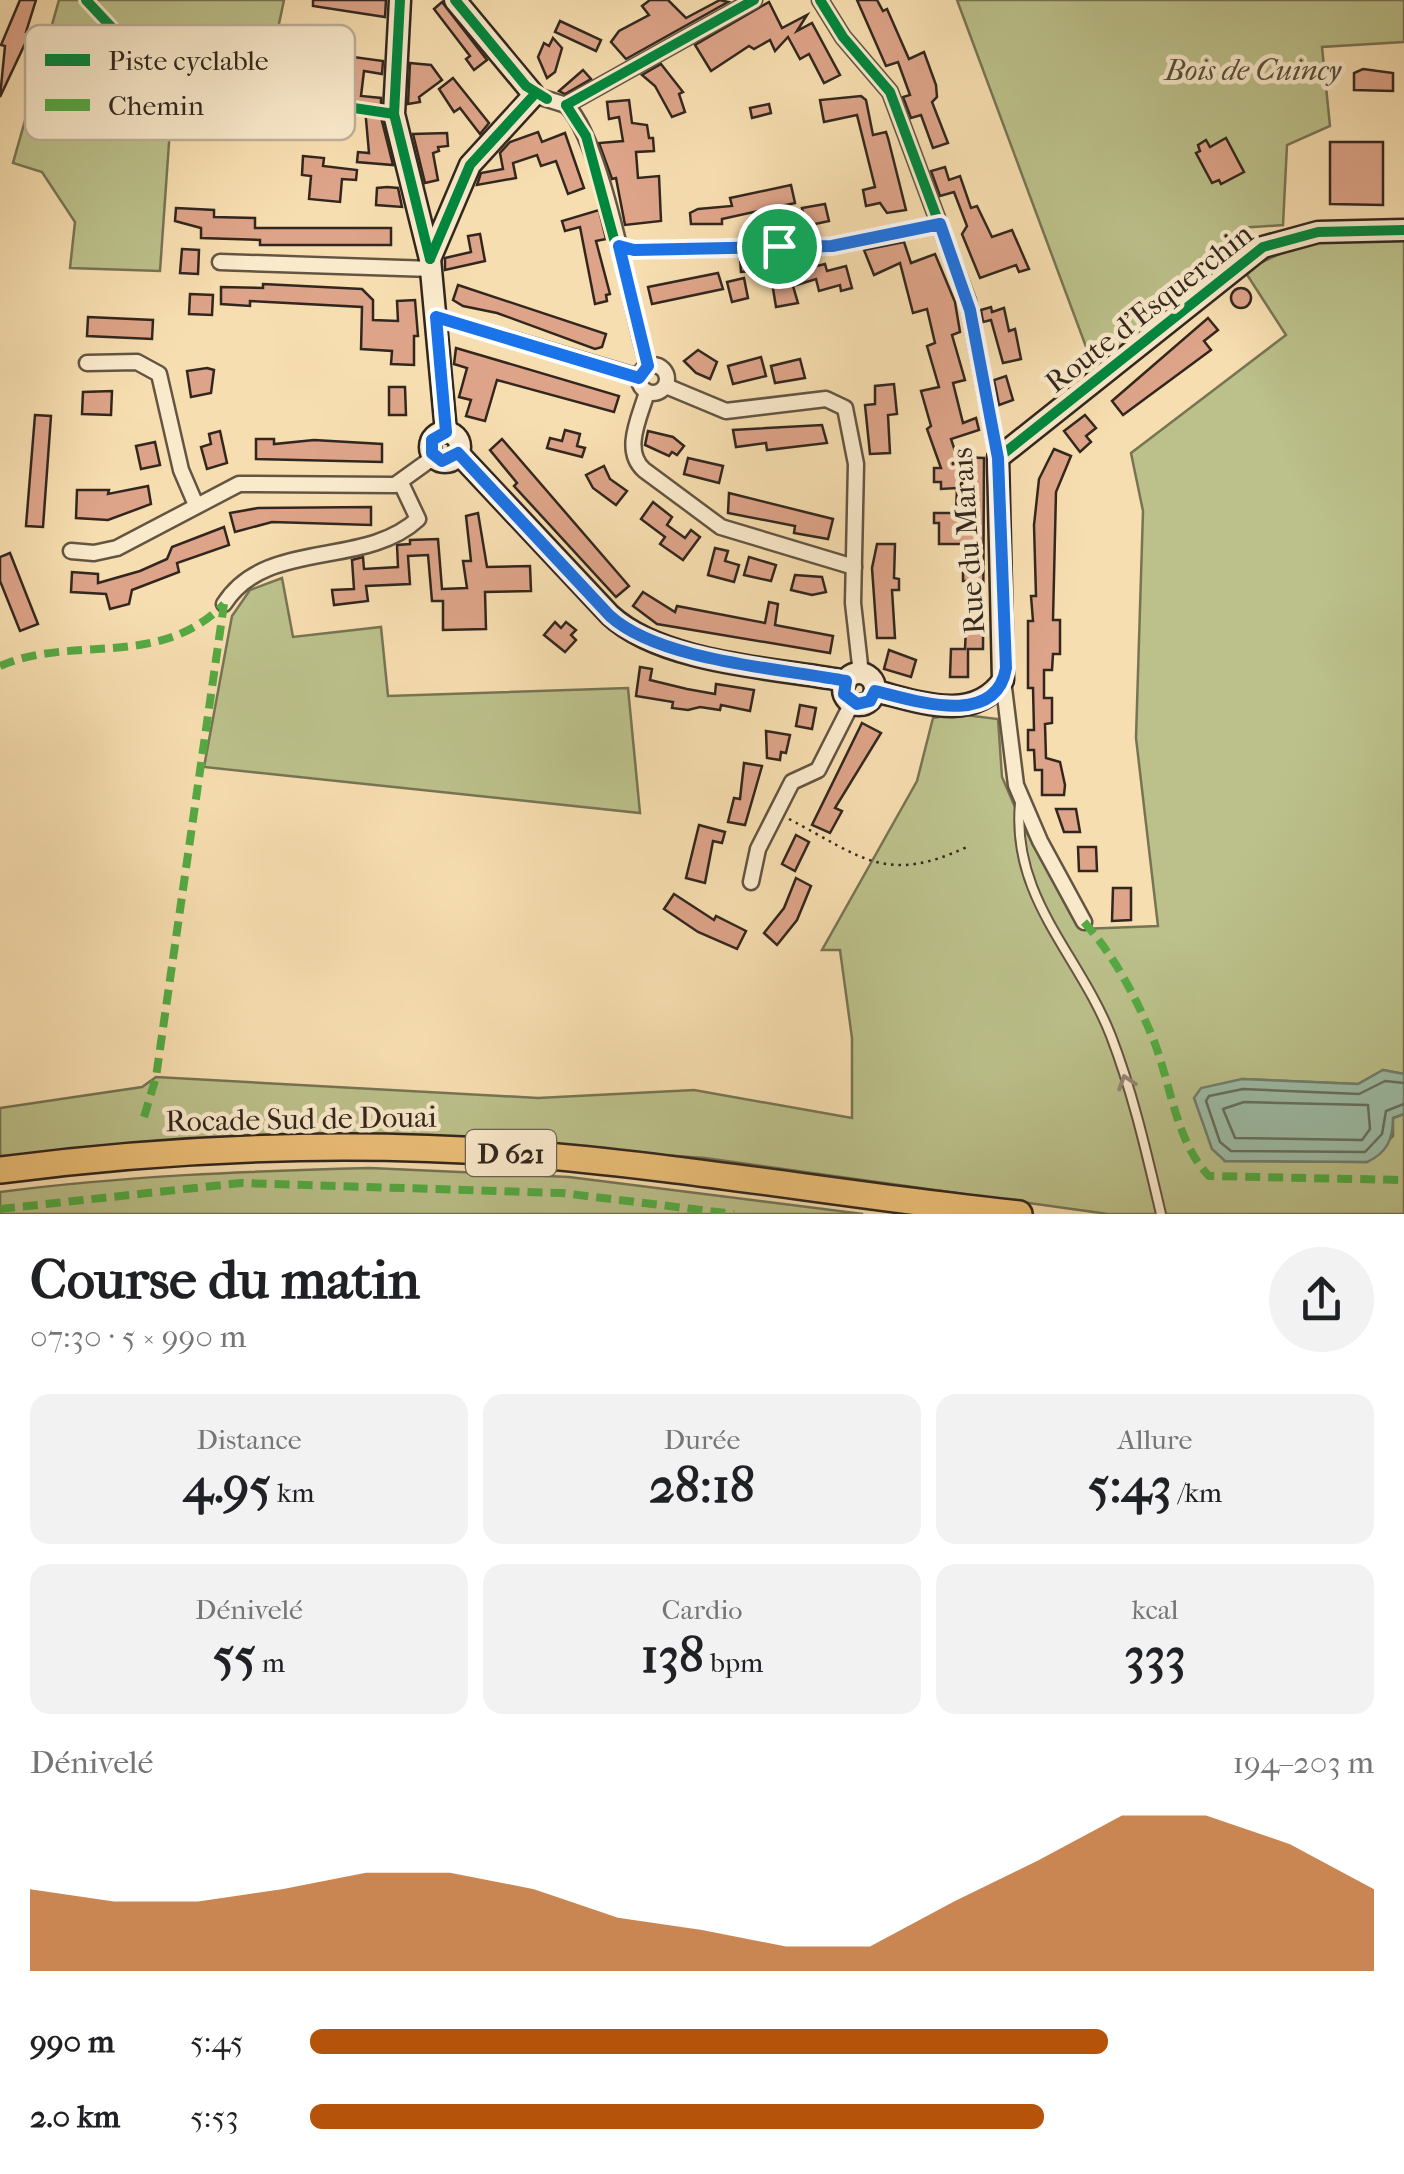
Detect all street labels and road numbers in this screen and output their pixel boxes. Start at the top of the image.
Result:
street label: Route d'Esquerchin [1039,216,1260,400]
street label: Rue du Marais [945,446,992,635]
street label: Rocade Sud de Douai [165,1100,437,1139]
road number: D 621 [466,1130,556,1176]

